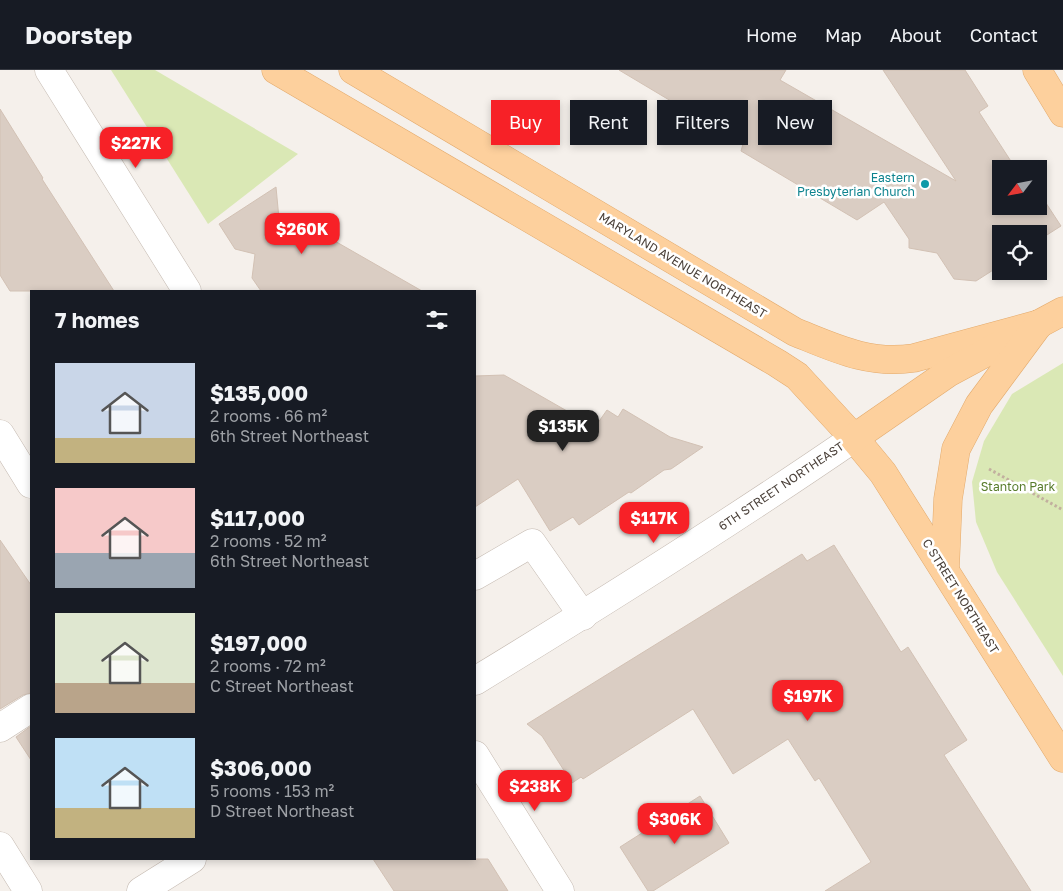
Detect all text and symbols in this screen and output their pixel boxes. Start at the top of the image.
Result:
text: Doorstep [25,20,132,49]
text: Home [746,24,797,46]
text: Map [825,24,862,46]
text: About [890,24,942,46]
text: Contact [970,24,1038,46]
chip: Buy [491,100,560,145]
chip: Rent [570,100,647,145]
chip: Filters [657,100,748,145]
chip: New [758,100,832,145]
pin: $227K [101,126,171,169]
text: $227K [111,133,161,153]
north arrow [992,160,1048,215]
map controls [992,160,1047,280]
place label: Eastern Presbyterian Church [797,170,915,199]
marker: Eastern Presbyterian Church [919,178,931,190]
street label: MARYLAND AVENUE NORTHEAST [596,209,770,321]
pin: $260K [267,212,337,255]
text: $260K [276,219,328,239]
button: locate [992,225,1047,280]
icon: filters [423,306,451,334]
text: 7 homes [55,307,140,333]
text: $135,000 [210,380,308,406]
icon: home [95,383,155,443]
text: 2 rooms · 66 m² [210,406,327,426]
pin: $135K [528,410,598,452]
text: $135K [538,416,588,436]
text: 6th Street Northeast [210,426,369,446]
street label: 6TH STREET NORTHEAST [715,438,847,534]
park label: Stanton Park [981,479,1056,494]
pin: $117K [619,502,689,544]
text: $117,000 [210,505,305,531]
icon: home [95,508,155,568]
text: $117K [630,508,678,528]
text: 2 rooms · 52 m² [210,531,326,551]
street label: C STREET NORTHEAST [920,536,1003,657]
text: 6th Street Northeast [210,551,369,571]
text: $197,000 [210,630,307,656]
icon: home [95,633,155,693]
text: 2 rooms · 72 m² [210,656,326,676]
text: C Street Northeast [210,676,354,696]
pin: $197K [773,680,843,722]
text: $197K [783,686,833,706]
text: $306,000 [210,755,312,781]
icon: home [95,758,155,818]
pin: $238K [500,770,570,812]
text: $238K [509,776,561,796]
text: 5 rooms · 153 m² [210,781,334,801]
text: D Street Northeast [210,801,354,821]
pin: $306K [640,802,710,845]
text: $306K [649,809,701,829]

